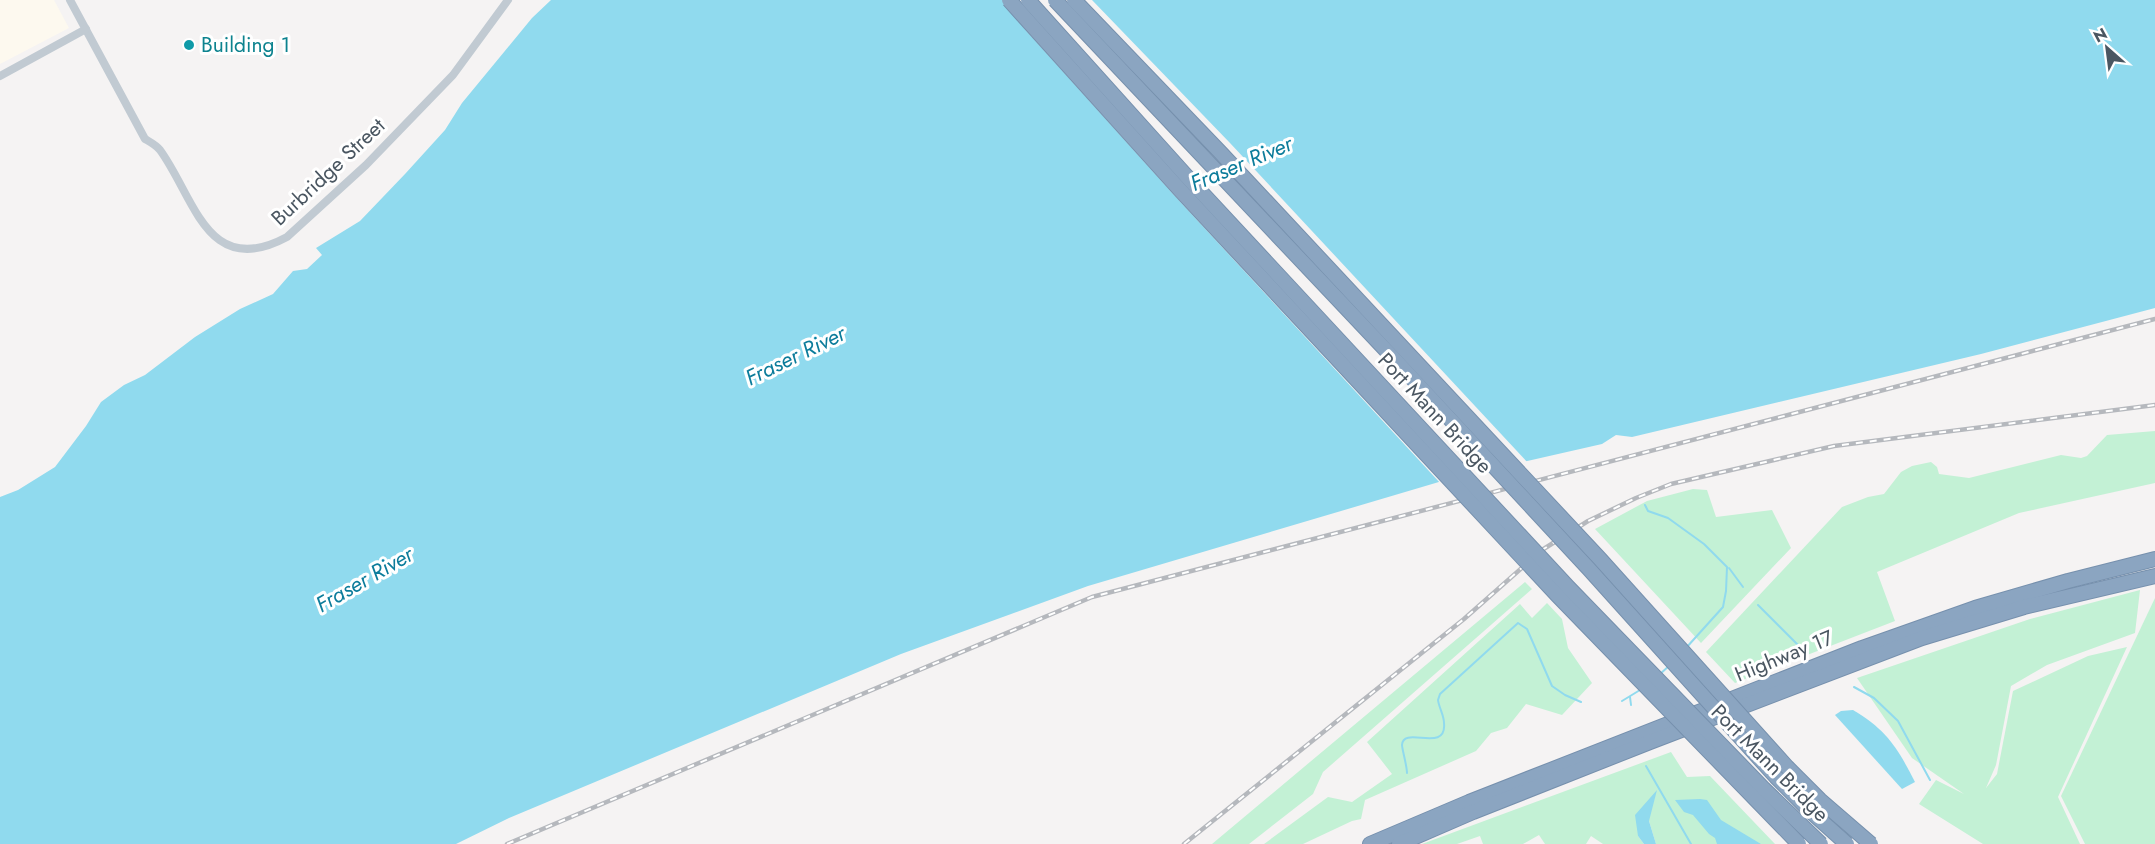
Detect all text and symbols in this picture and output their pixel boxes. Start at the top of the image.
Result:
north arrow [2077,18,2137,78]
text: N [2089,22,2111,48]
place label: Building 1 [201,30,290,60]
marker: Building 1 [182,38,196,52]
street label: Burbridge Street [264,111,392,233]
water label: Fraser River [1185,126,1299,199]
water label: Fraser River [739,316,852,393]
street label: Port Mann Bridge [1371,346,1499,480]
water label: Fraser River [309,537,420,620]
street label: Highway 17 [1730,623,1838,689]
street label: Port Mann Bridge [1704,697,1836,829]

